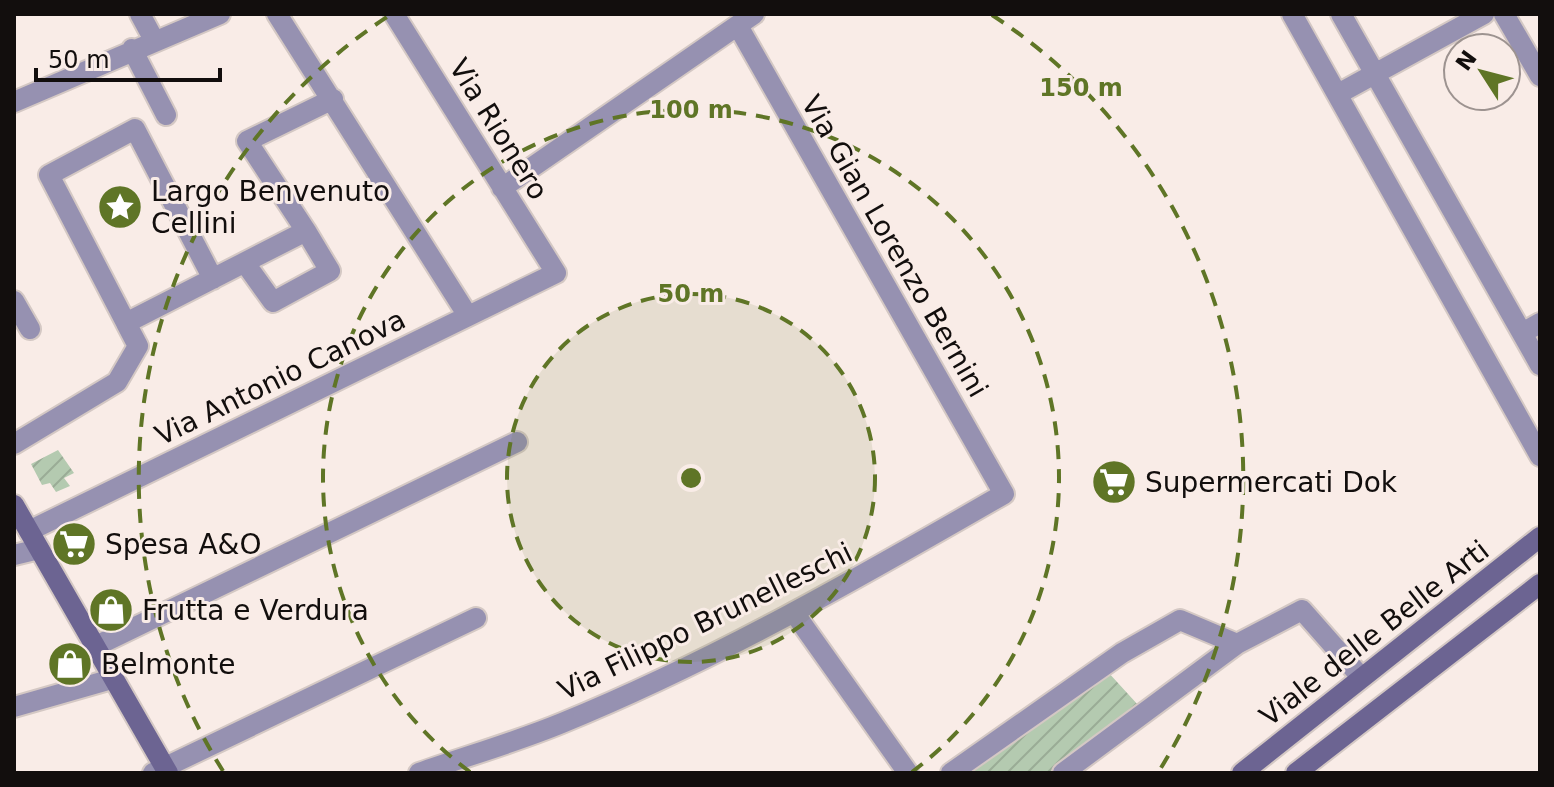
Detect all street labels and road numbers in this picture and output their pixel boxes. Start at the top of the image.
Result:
street label: Via Rionero [442,53,555,206]
street label: Via Gian Lorenzo Bernini [795,89,995,403]
street label: Via Antonio Canova [150,303,411,452]
street label: Viale delle Belle Arti [1253,534,1495,733]
street label: Via Filippo Brunelleschi [553,536,858,707]

